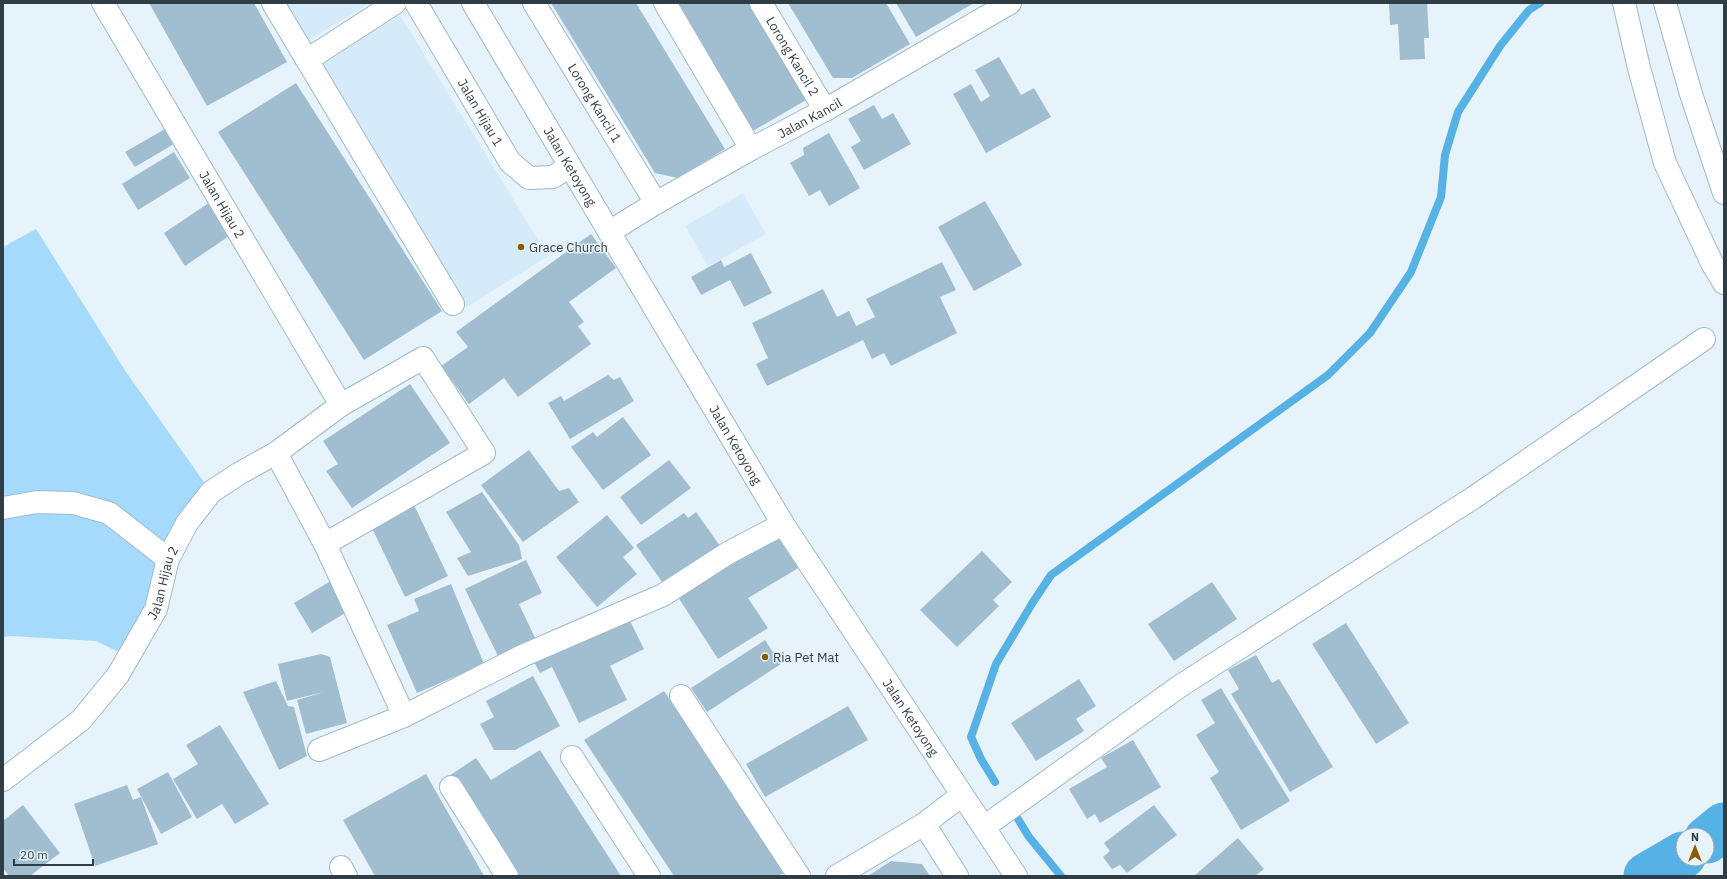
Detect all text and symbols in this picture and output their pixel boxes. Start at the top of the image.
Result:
street label: Lorong Kancil 2 [763,13,823,99]
street label: Lorong Kancil 1 [564,60,626,146]
street label: Jalan Hijau 1 [454,76,507,149]
street label: Jalan Kancil [775,93,845,142]
street label: Jalan Ketoyong [540,124,600,209]
street label: Jalan Hijau 2 [196,168,249,241]
place label: Grace Church [529,239,608,256]
marker: Grace Church [516,242,526,252]
street label: Jalan Ketoyong [706,402,766,488]
street label: Jalan Hijau 2 [143,543,182,622]
place label: Ria Pet Mat [773,649,839,666]
marker: Ria Pet Mat [760,652,770,662]
street label: Jalan Ketoyong [879,675,943,759]
north arrow [1675,827,1715,867]
text: N [1691,830,1699,844]
scale bar [14,841,93,867]
text: 20 m [20,847,48,862]

